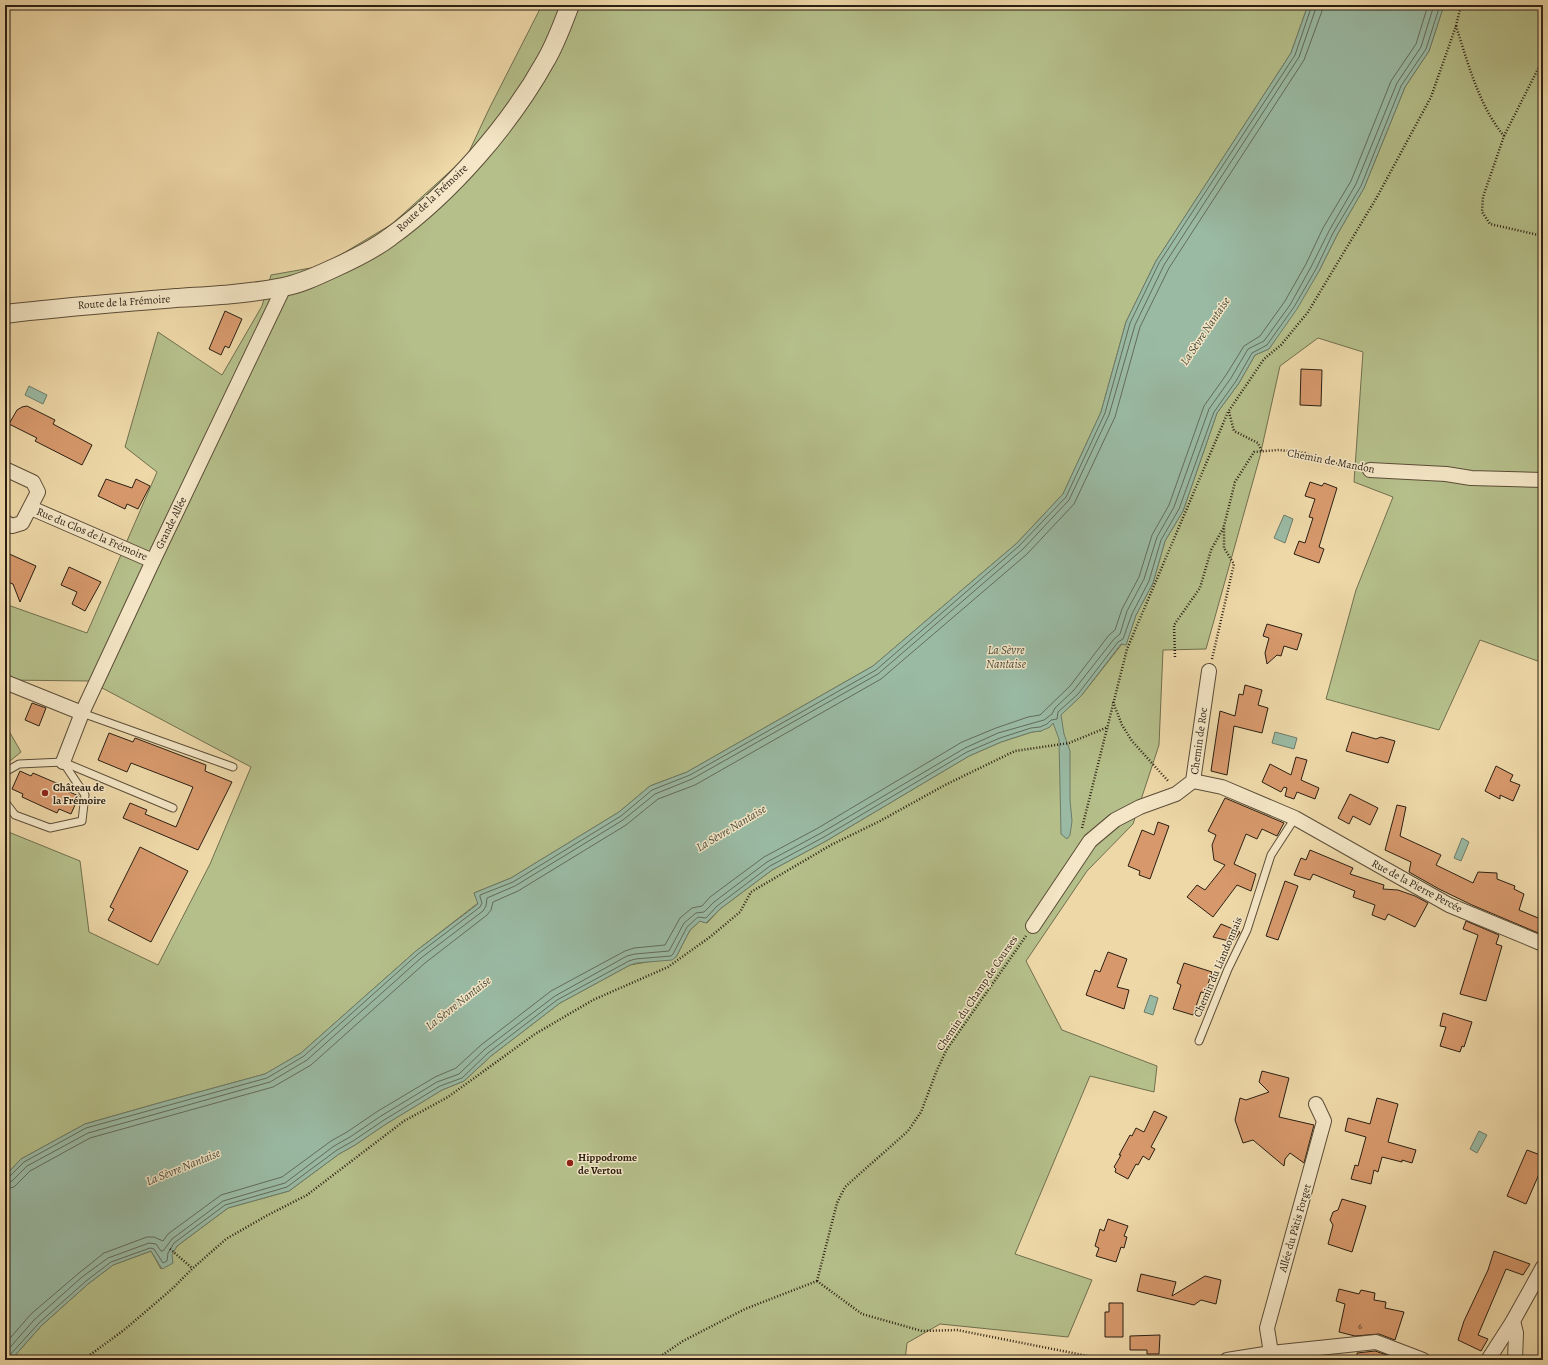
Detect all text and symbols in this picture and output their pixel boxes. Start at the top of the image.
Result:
street label: Route de la Frémoire [393,161,471,235]
street label: Route de la Frémoire [77,291,171,313]
water label: La Sèvre Nantaise [1176,293,1234,368]
street label: Chemin de Mandon [1286,445,1376,477]
street label: Grande Allée [152,494,190,552]
street label: Rue du Clos de la Frémoire [34,504,150,564]
water label: La Sèvre Nantaise [986,642,1027,672]
street label: Chemin de Roc [1187,706,1211,776]
place label: Château de la Frémoire [53,780,106,808]
marker: Château de la Frémoire [40,788,50,798]
water label: La Sèvre Nantaise [693,800,770,855]
street label: Rue de la Pierre Percée [1369,856,1465,916]
street label: Chemin du Liandonnais [1190,914,1246,1020]
street label: Chemin du Champ de Courses [933,932,1021,1054]
water label: La Sèvre Nantaise [422,972,495,1034]
water label: La Sèvre Nantaise [143,1145,223,1189]
place label: Hippodrome de Vertou [578,1150,637,1178]
marker: Hippodrome de Vertou [565,1158,575,1168]
street label: Allée du Pâtis Forget [1275,1182,1315,1275]
house number: 6 [1358,1320,1362,1332]

